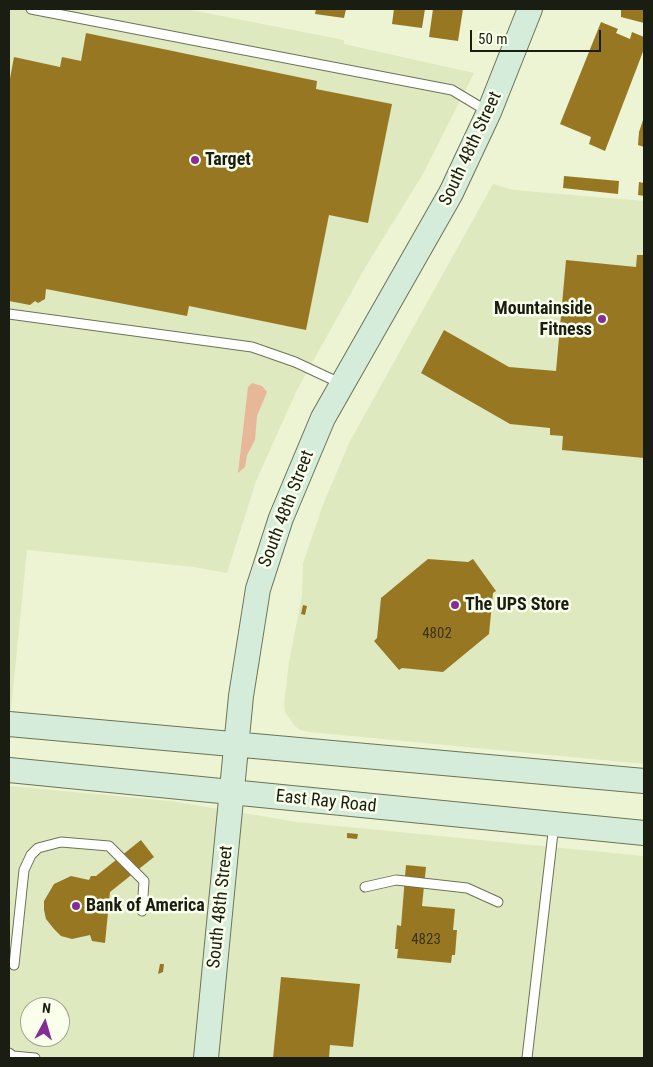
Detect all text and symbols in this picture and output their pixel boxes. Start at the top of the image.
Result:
scale bar [473,20,604,52]
text: 50 m [478,30,508,48]
street label: South 48th Street [435,89,507,209]
place label: Target [205,149,251,171]
marker: Target [189,154,201,166]
place label: Mountainside Fitness [494,298,592,340]
marker: Mountainside Fitness [596,313,608,325]
street label: South 48th Street [255,448,319,570]
place label: The UPS Store [465,594,569,616]
marker: The UPS Store [449,599,461,611]
house number: 4802 [422,625,452,643]
street label: East Ray Road [275,786,377,818]
street label: South 48th Street [204,845,238,969]
place label: Bank of America [86,895,205,917]
marker: Bank of America [70,900,82,912]
house number: 4823 [411,931,441,949]
north arrow [20,997,70,1047]
text: N [41,1000,52,1016]

